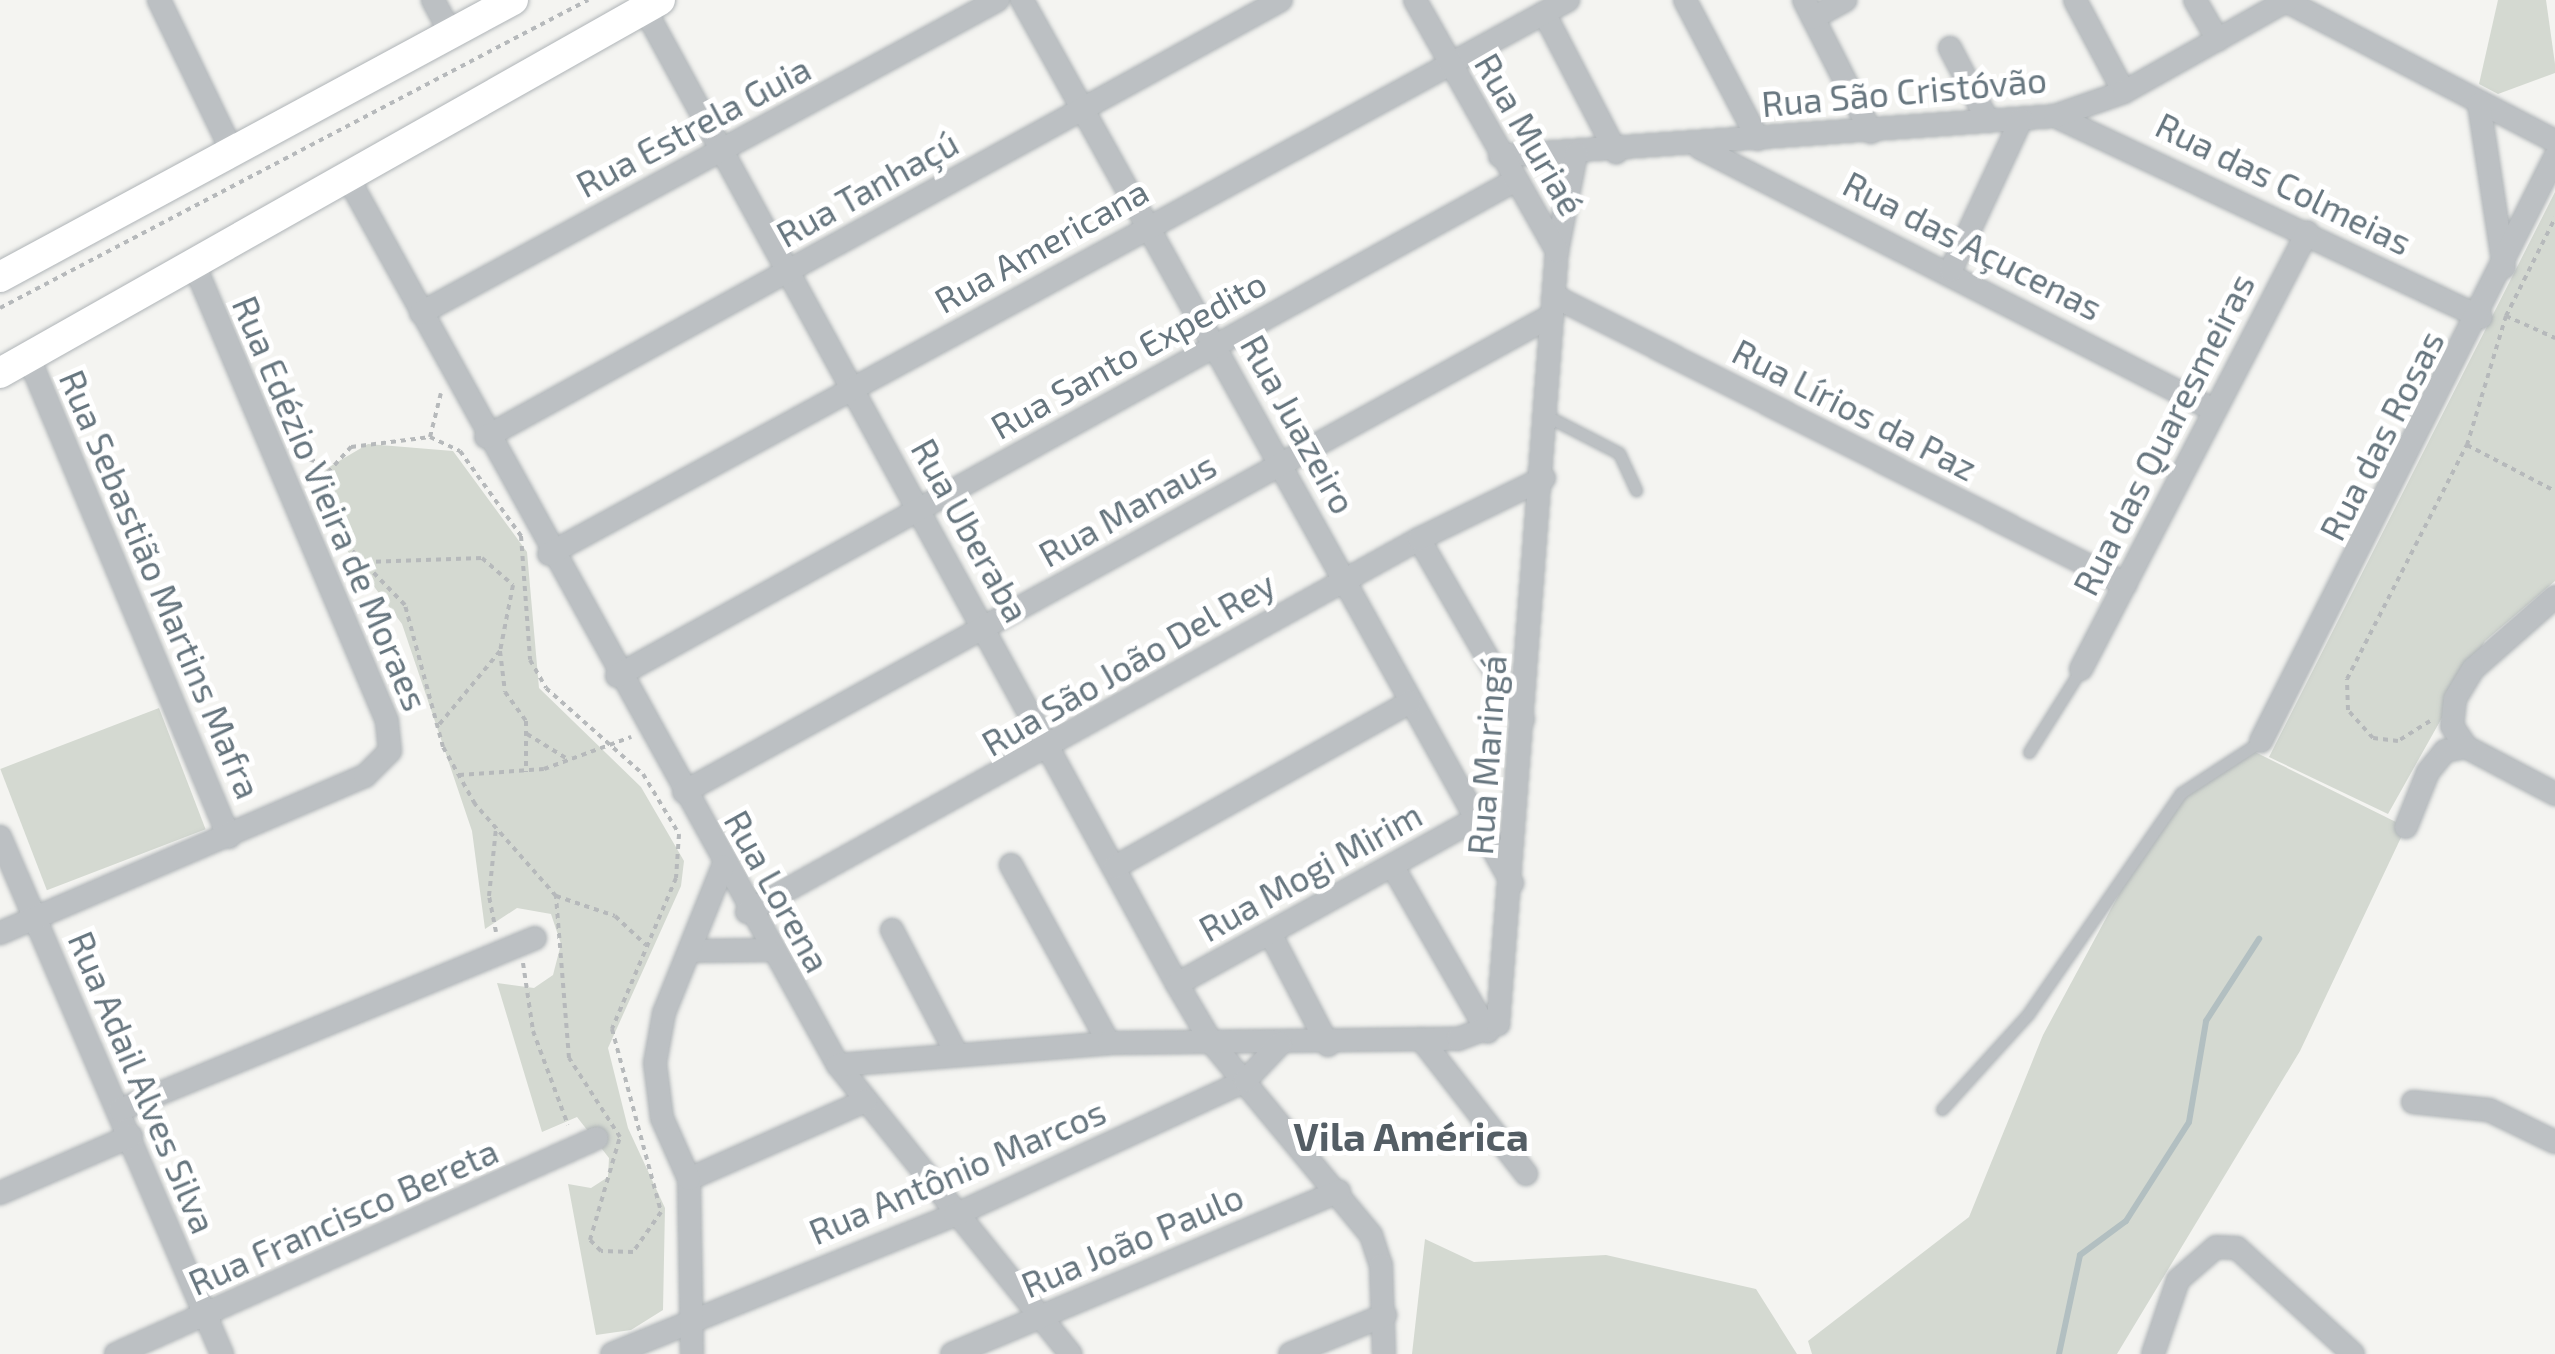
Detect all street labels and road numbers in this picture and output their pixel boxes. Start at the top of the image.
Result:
street label: Rua Muriaé [1467,46,1593,222]
street label: Rua Estrela Guia [569,47,817,205]
street label: Rua São Cristóvão [1760,58,2048,124]
street label: Rua das Colmeias [2149,103,2419,263]
street label: Rua Tanhaçú [769,121,965,255]
street label: Rua das Açucenas [1836,162,2110,328]
street label: Rua Americana [927,169,1155,321]
street label: Rua Santo Expedito [983,261,1273,447]
street label: Rua das Quaresmeiras [2064,266,2262,602]
street label: Rua Edézio Vieira de Moraes [224,289,438,717]
street label: Rua das Rosas [2310,323,2452,547]
street label: Rua Juazeiro [1233,327,1365,521]
street label: Rua Lírios da Paz [1726,329,1984,489]
street label: Rua Sebastião Martins Mafra [52,364,270,804]
street label: Rua Uberaba [903,431,1039,629]
street label: Rua Manaus [1031,443,1223,575]
street label: Rua São João Del Rey [973,562,1283,764]
street label: Rua Maringá [1458,654,1514,856]
street label: Rua Mogi Mirim [1191,793,1429,949]
street label: Rua Lorena [716,803,840,979]
street label: Rua Adail Alves Silva [60,924,226,1240]
street label: Rua Antônio Marcos [802,1089,1112,1253]
street label: Rua Francisco Bereta [182,1129,504,1303]
street label: Rua João Paulo [1015,1174,1249,1306]

